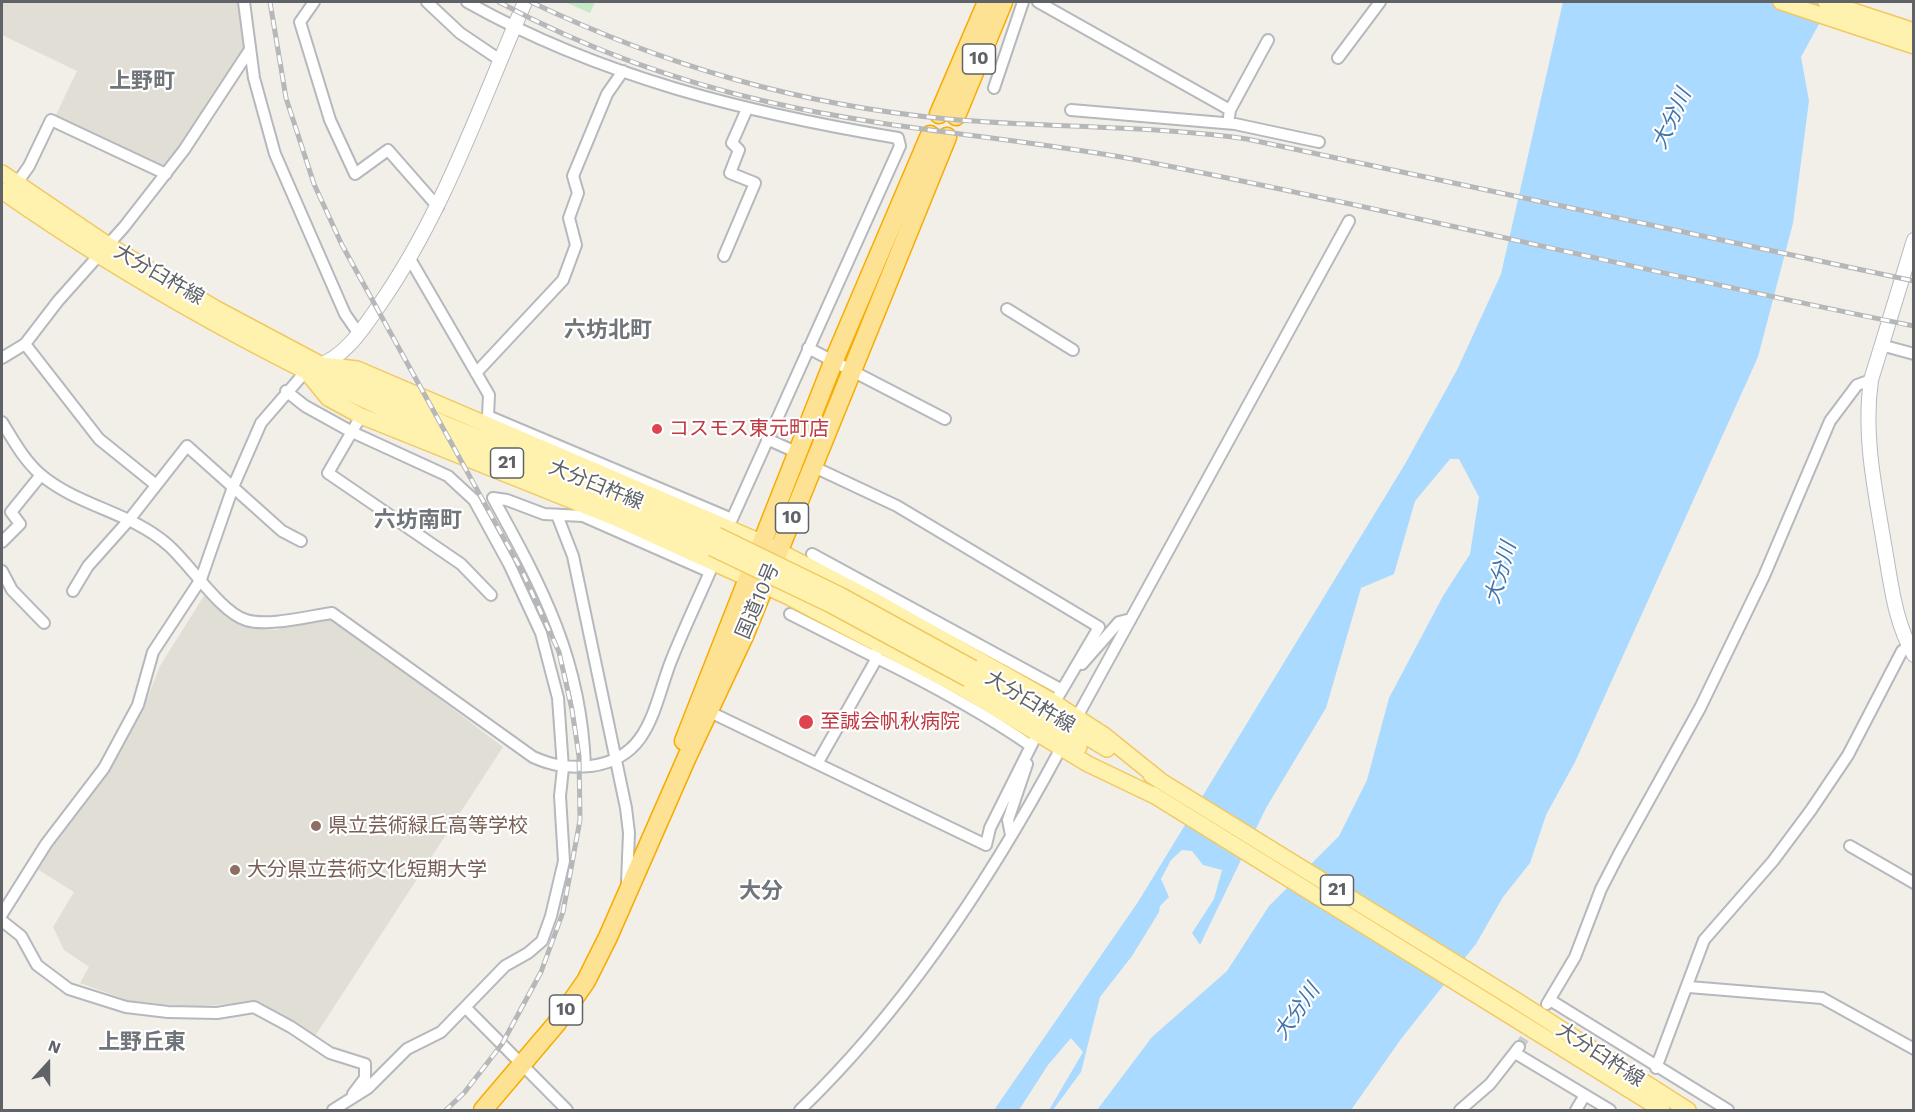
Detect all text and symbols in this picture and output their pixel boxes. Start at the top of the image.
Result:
road number: 10 [962,44,996,74]
district label: 上野町 [109,69,175,95]
water label: 大分川 [1647,85,1697,153]
street label: 大分臼杵線 [110,240,208,310]
district label: 六坊北町 [564,318,652,344]
place label: コスモス東元町店 [669,417,829,441]
marker: コスモス東元町店 [650,422,664,436]
road number: 21 [490,448,524,478]
street label: 大分臼杵線 [545,455,647,515]
road number: 10 [776,503,808,533]
district label: 六坊南町 [374,508,462,534]
water label: 大分川 [1480,539,1522,607]
street label: 国道10号 [731,559,785,643]
street label: 大分臼杵線 [981,666,1079,738]
place label: 至誠会帆秋病院 [820,710,960,734]
marker: 至誠会帆秋病院 [797,713,815,731]
place label: 県立芸術緑丘高等学校 [328,814,528,838]
marker: 県立芸術緑丘高等学校 [309,819,323,833]
place label: 大分県立芸術文化短期大学 [247,858,487,882]
marker: 大分県立芸術文化短期大学 [228,863,242,877]
road number: 21 [1320,875,1354,905]
district label: 大分 [739,879,783,905]
water label: 大分川 [1269,979,1325,1045]
road number: 10 [550,995,582,1025]
street label: 大分臼杵線 [1552,1018,1648,1092]
district label: 上野丘東 [98,1030,186,1056]
north arrow [18,1034,78,1094]
text: N [46,1036,64,1058]

